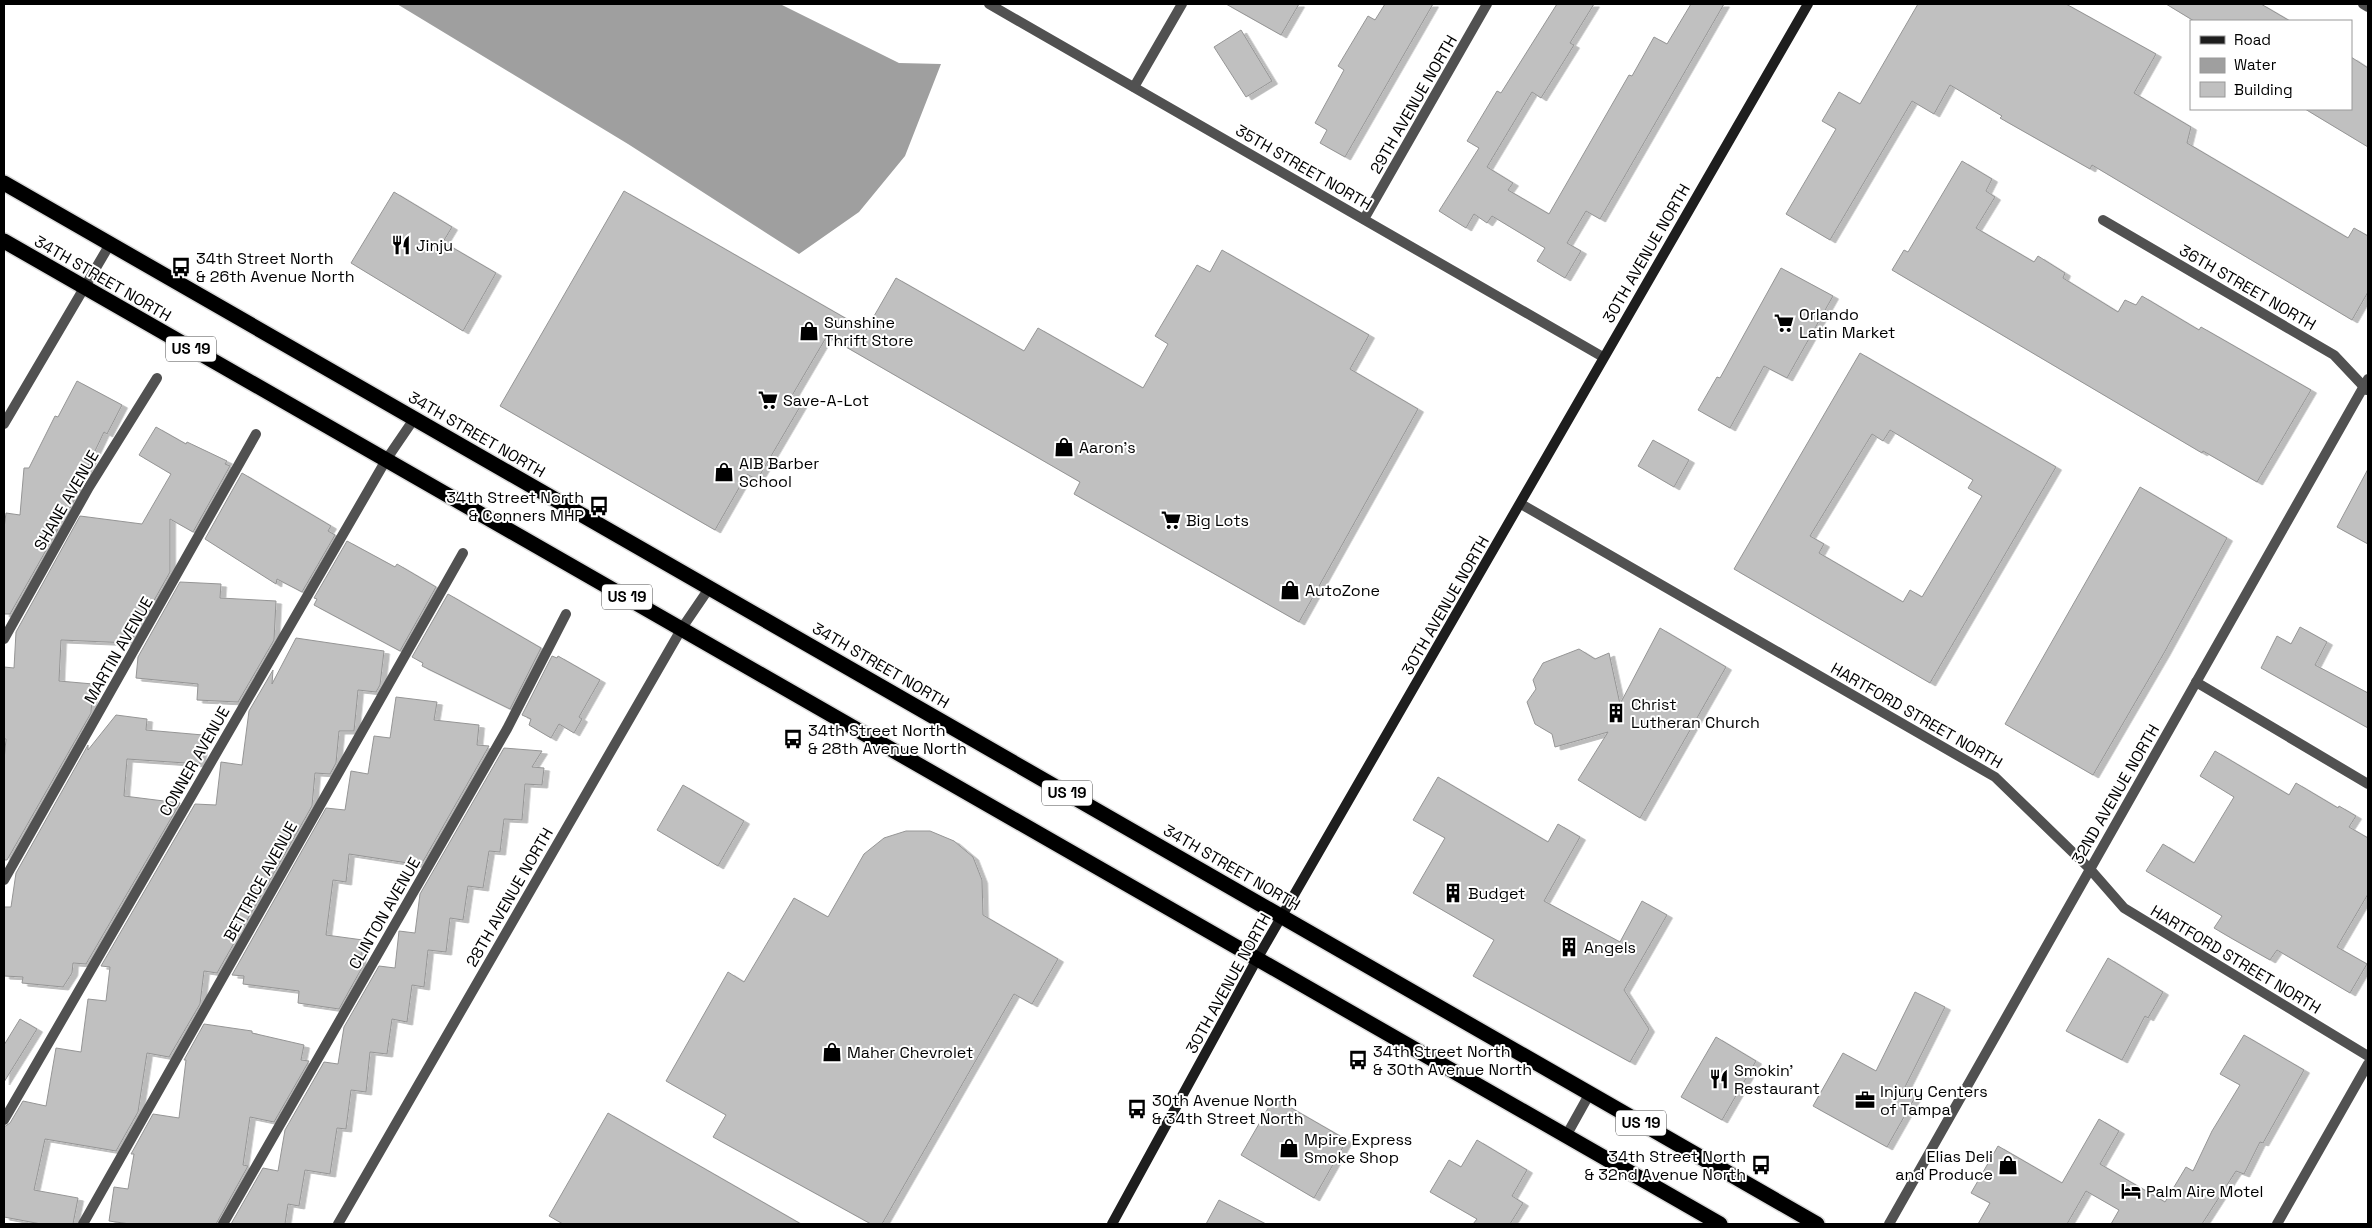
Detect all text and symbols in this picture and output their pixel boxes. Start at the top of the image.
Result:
legend [2190,20,2352,110]
text: Road [2234,30,2271,49]
street label: 29TH AVENUE NORTH [1365,31,1462,177]
text: Water [2234,55,2277,74]
text: Building [2234,80,2293,99]
street label: 35TH STREET NORTH [1232,120,1376,215]
street label: 30TH AVENUE NORTH [1598,180,1695,327]
street label: 34TH STREET NORTH [30,231,175,326]
restaurant icon: Jinju [390,234,412,256]
place label: Jinju [416,235,453,256]
street label: 36TH STREET NORTH [2176,240,2320,335]
place label: 34th Street North & 26th Avenue North [196,248,355,287]
bus stop icon: 34th Street North & 26th Avenue North [170,256,192,278]
place label: Orlando Latin Market [1799,304,1895,343]
place label: Sunshine Thrift Store [824,312,913,351]
supermarket icon: Orlando Latin Market [1773,312,1795,334]
shop icon: Sunshine Thrift Store [798,320,820,342]
road number: US 19 [166,336,216,362]
street label: 34TH STREET NORTH [404,387,549,482]
supermarket icon: Save-A-Lot [757,389,779,411]
place label: Save-A-Lot [783,390,869,411]
shop icon: Aaron's [1053,436,1075,458]
place label: Aaron's [1079,437,1136,458]
street label: SHANE AVENUE [29,446,104,554]
place label: AIB Barber School [739,453,819,492]
shop icon: AIB Barber School [713,461,735,483]
place label: 34th Street North & Conners MHP [446,487,584,526]
bus stop icon: 34th Street North & Conners MHP [588,495,610,517]
supermarket icon: Big Lots [1160,509,1182,531]
place label: Big Lots [1186,510,1249,531]
street label: 30TH AVENUE NORTH [1397,532,1494,679]
shop icon: AutoZone [1279,579,1301,601]
place label: AutoZone [1305,580,1380,601]
road number: US 19 [602,584,652,610]
street label: MARTIN AVENUE [79,593,158,708]
street label: 34TH STREET NORTH [808,618,953,713]
street label: HARTFORD STREET NORTH [1827,658,2006,773]
place label: Christ Lutheran Church [1631,694,1760,733]
street label: CONNER AVENUE [154,702,234,820]
building icon: Christ Lutheran Church [1605,702,1627,724]
place label: 34th Street North & 28th Avenue North [808,720,967,759]
street label: 32ND AVENUE NORTH [2067,721,2164,868]
bus stop icon: 34th Street North & 28th Avenue North [782,728,804,750]
road number: US 19 [1042,780,1092,806]
street label: BETTRICE AVENUE [219,818,302,945]
street label: 34TH STREET NORTH [1159,820,1304,915]
street label: 28TH AVENUE NORTH [461,824,558,971]
street label: CLINTON AVENUE [344,853,425,973]
building icon: Budget [1442,882,1464,904]
place label: Budget [1468,883,1525,904]
street label: HARTFORD STREET NORTH [2147,900,2325,1019]
street label: 30TH AVENUE NORTH [1181,909,1276,1057]
building icon: Angels [1558,936,1580,958]
place label: Angels [1584,937,1636,958]
shop icon: Maher Chevrolet [821,1041,843,1063]
place label: 34th Street North & 30th Avenue North [1373,1041,1532,1080]
place label: Maher Chevrolet [847,1042,973,1063]
bus stop icon: 34th Street North & 30th Avenue North [1347,1049,1369,1071]
place label: Smokin' Restaurant [1734,1060,1820,1099]
restaurant icon: Smokin' Restaurant [1708,1068,1730,1090]
place label: Injury Centers of Tampa [1880,1081,1988,1120]
office icon: Injury Centers of Tampa [1854,1089,1876,1111]
place label: 30th Avenue North & 34th Street North [1152,1090,1303,1129]
bus stop icon: 30th Avenue North & 34th Street North [1126,1098,1148,1120]
road number: US 19 [1616,1110,1666,1136]
place label: Mpire Express Smoke Shop [1304,1129,1412,1168]
shop icon: Mpire Express Smoke Shop [1278,1137,1300,1159]
place label: 34th Street North & 32nd Avenue North [1585,1146,1746,1185]
place label: Elias Deli and Produce [1895,1146,1993,1185]
bus stop icon: 34th Street North & 32nd Avenue North [1750,1154,1772,1176]
shop icon: Elias Deli and Produce [1997,1154,2019,1176]
hotel icon: Palm Aire Motel [2120,1180,2142,1202]
place label: Palm Aire Motel [2146,1181,2263,1202]

